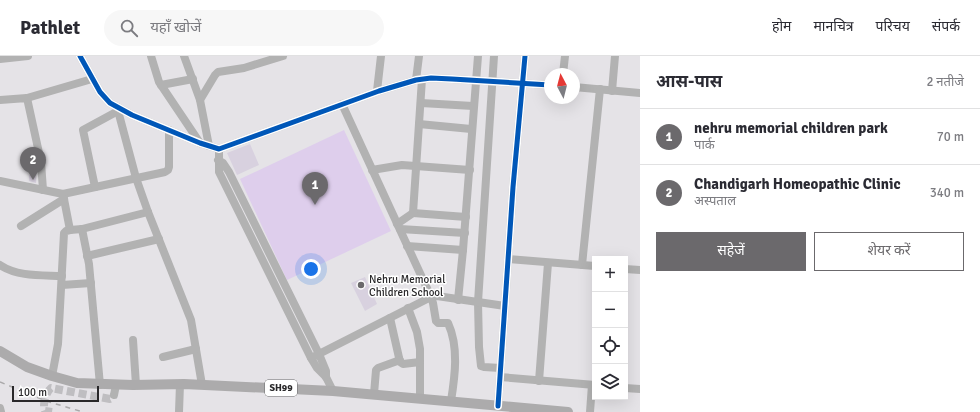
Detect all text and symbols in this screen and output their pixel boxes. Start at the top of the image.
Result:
search box [104,10,384,46]
text: Pathlet [20,16,80,40]
icon: search [118,17,140,39]
text: यहाँ खोजें [150,18,201,36]
text: होम [772,18,791,35]
text: मानचित्र [813,18,854,35]
text: परिचय [876,18,910,35]
text: संपर्क [932,18,960,35]
north arrow [544,68,580,104]
text: आस-पास [656,71,722,92]
text: 2 नतीजे [926,74,964,90]
text: nehru memorial children park [694,119,888,137]
text: 1 [665,129,673,145]
text: 70 m [937,129,964,145]
text: पार्क [694,137,715,153]
pin: 2 [20,147,46,180]
pin: 1 [302,172,328,205]
text: Chandigarh Homeopathic Clinic [694,175,901,193]
text: 2 [665,185,673,201]
text: 340 m [930,185,964,201]
text: अस्पताल [694,193,736,209]
button: सहेजें [656,232,806,271]
button: शेयर करें [814,232,964,271]
map controls [592,256,628,400]
button: + [592,256,628,292]
your location [301,259,321,279]
place label: Nehru Memorial Children School [369,273,445,299]
marker: Nehru Memorial Children School [356,280,366,290]
button: − [592,292,628,328]
button: locate [592,328,628,364]
button: layers [592,364,628,400]
road number: SH99 [265,380,297,396]
scale bar [12,384,99,403]
text: 100 m [18,386,47,399]

